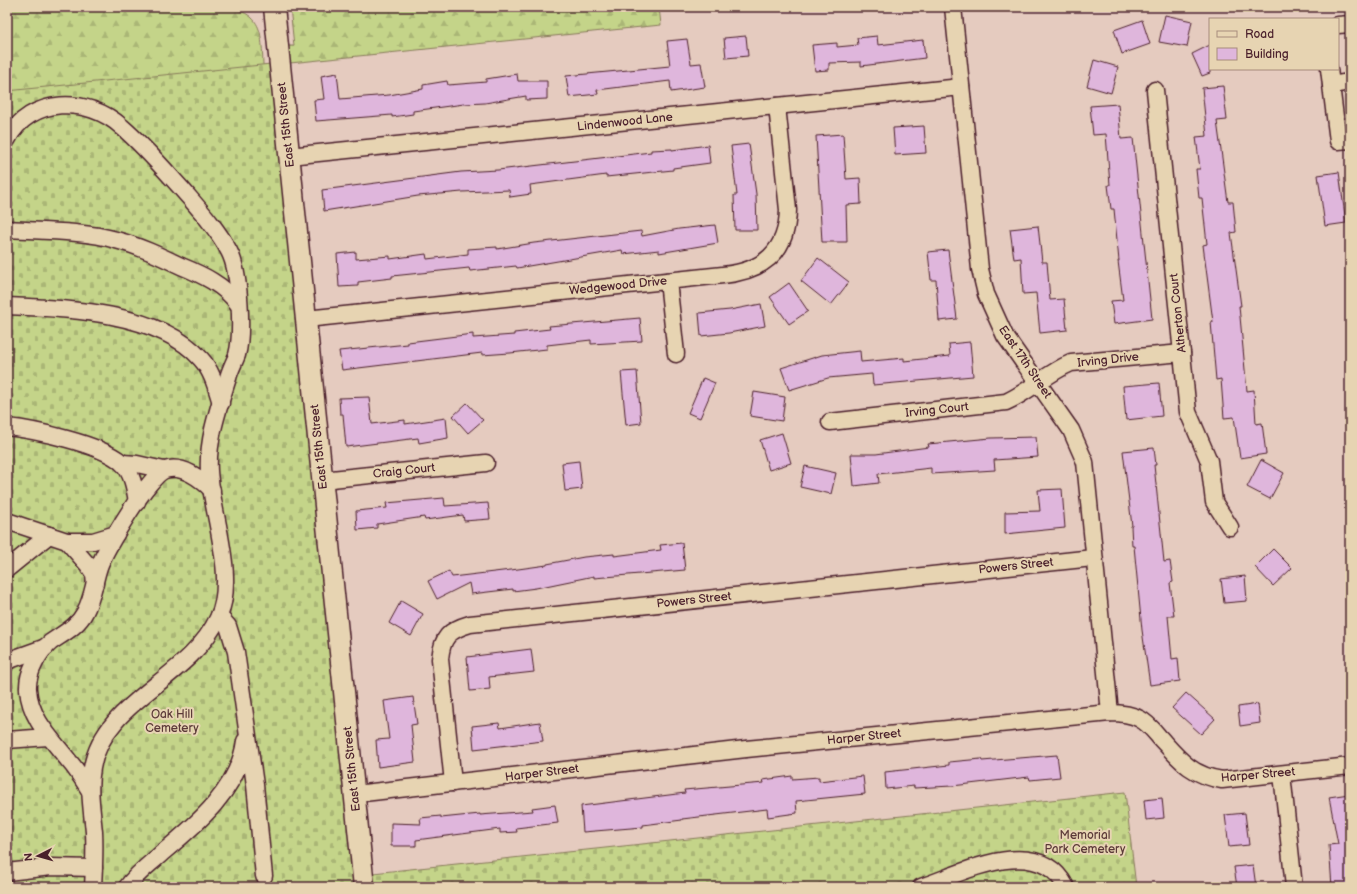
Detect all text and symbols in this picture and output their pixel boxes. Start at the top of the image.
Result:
legend [1209,18,1339,70]
text: Road [1245,27,1274,42]
text: Building [1245,47,1289,62]
street label: East 15th Street [274,81,298,168]
street label: Lindenwood Lane [576,110,674,134]
street label: Atherton Court [1166,272,1190,353]
street label: Wedgewood Drive [568,273,668,299]
street label: East 17th Street [995,323,1055,401]
street label: Irving Drive [1077,349,1139,371]
street label: Irving Court [905,399,970,421]
street label: East 15th Street [307,403,331,490]
street label: Craig Court [372,460,436,482]
street label: Powers Street [978,555,1054,577]
street label: Powers Street [656,589,732,611]
park label: Oak Hill Cemetery [145,707,199,736]
street label: East 15th Street [340,725,364,812]
street label: Harper Street [826,726,902,748]
street label: Harper Street [504,761,580,785]
street label: Harper Street [1220,764,1296,786]
park label: Memorial Park Cemetery [1045,828,1126,857]
north arrow [18,836,58,876]
text: N [22,852,35,862]

